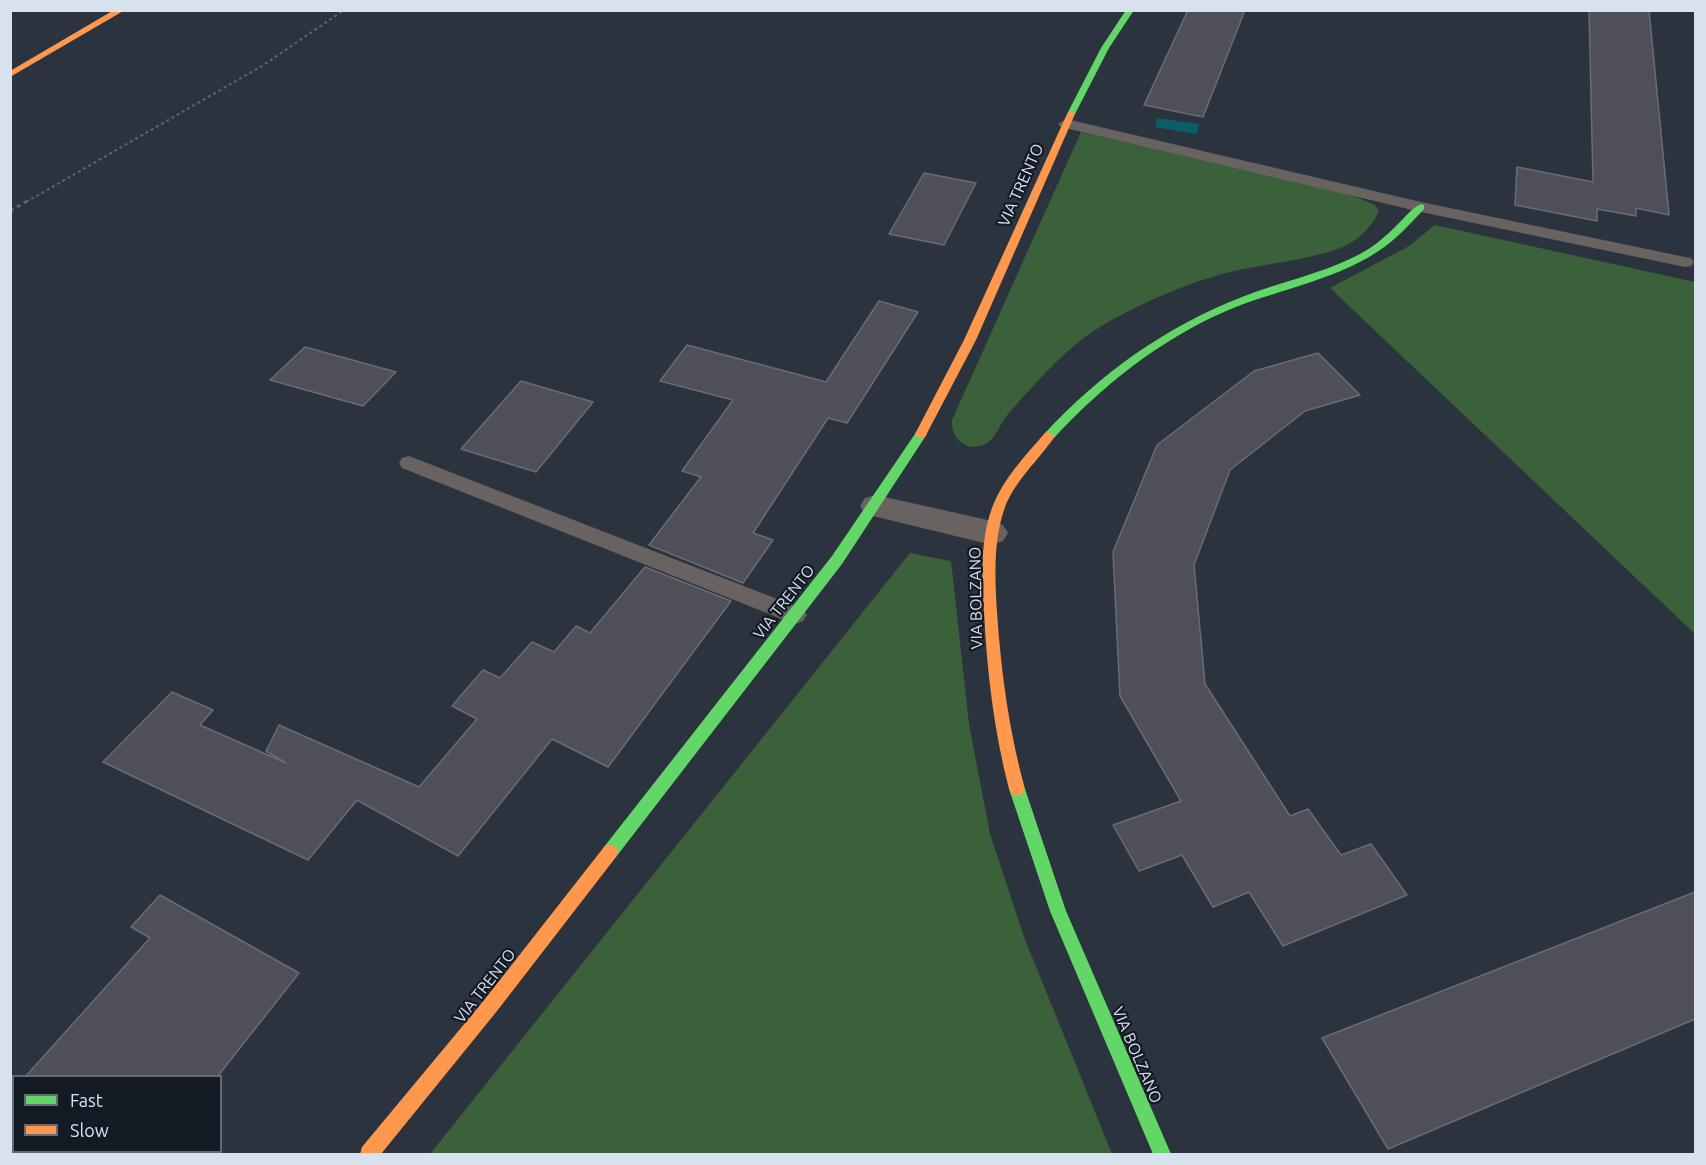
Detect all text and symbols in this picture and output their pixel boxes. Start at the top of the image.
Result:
street label: VIA TRENTO [994,141,1048,229]
street label: VIA BOLZANO [966,546,986,650]
street label: VIA TRENTO [749,561,819,643]
street label: VIA TRENTO [450,945,520,1027]
street label: VIA BOLZANO [1108,1004,1166,1106]
legend [12,1075,222,1153]
text: Fast [70,1090,103,1110]
text: Slow [70,1120,109,1140]

